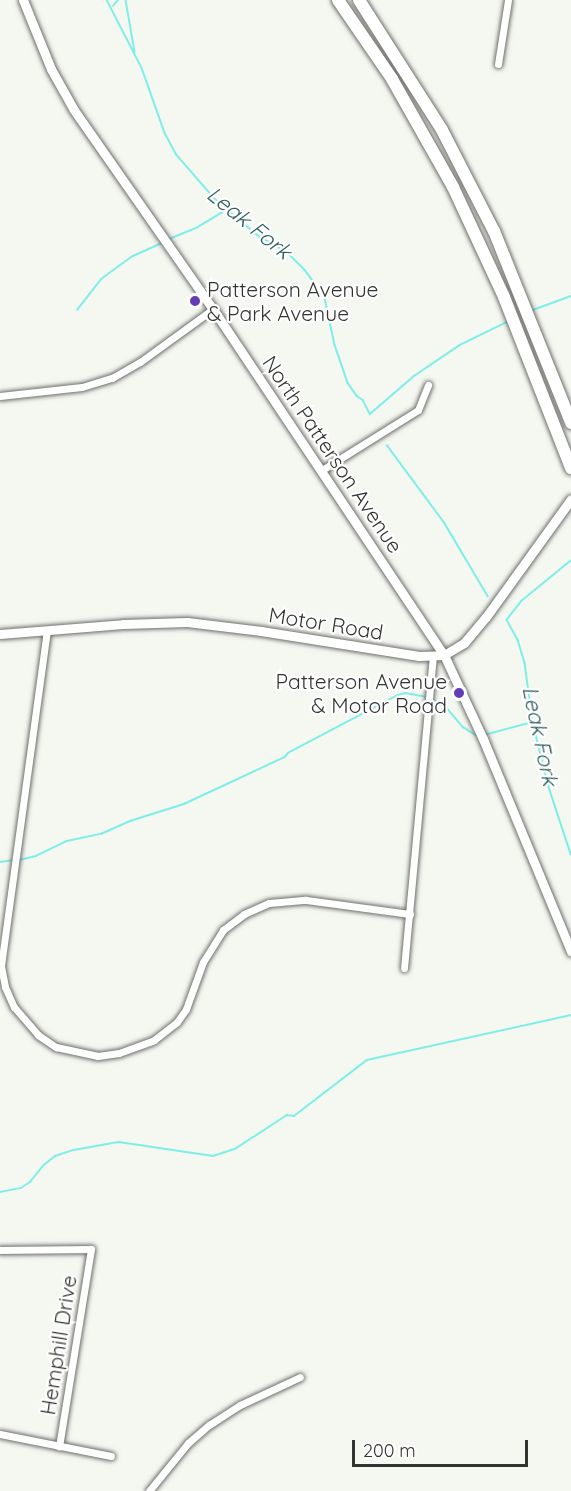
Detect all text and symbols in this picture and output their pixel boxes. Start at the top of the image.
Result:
water label: Leak Fork [201,181,297,265]
place label: Patterson Avenue & Park Avenue [207,276,378,326]
marker: Patterson Avenue & Park Avenue [188,294,202,308]
street label: North Patterson Avenue [258,351,408,557]
street label: Motor Road [267,602,385,644]
place label: Patterson Avenue & Motor Road [276,668,447,718]
water label: Leak Fork [517,684,563,788]
marker: Patterson Avenue & Motor Road [452,686,466,700]
street label: Hemphill Drive [35,1273,81,1417]
scale bar [355,1428,530,1466]
text: 200 m [363,1439,416,1462]

